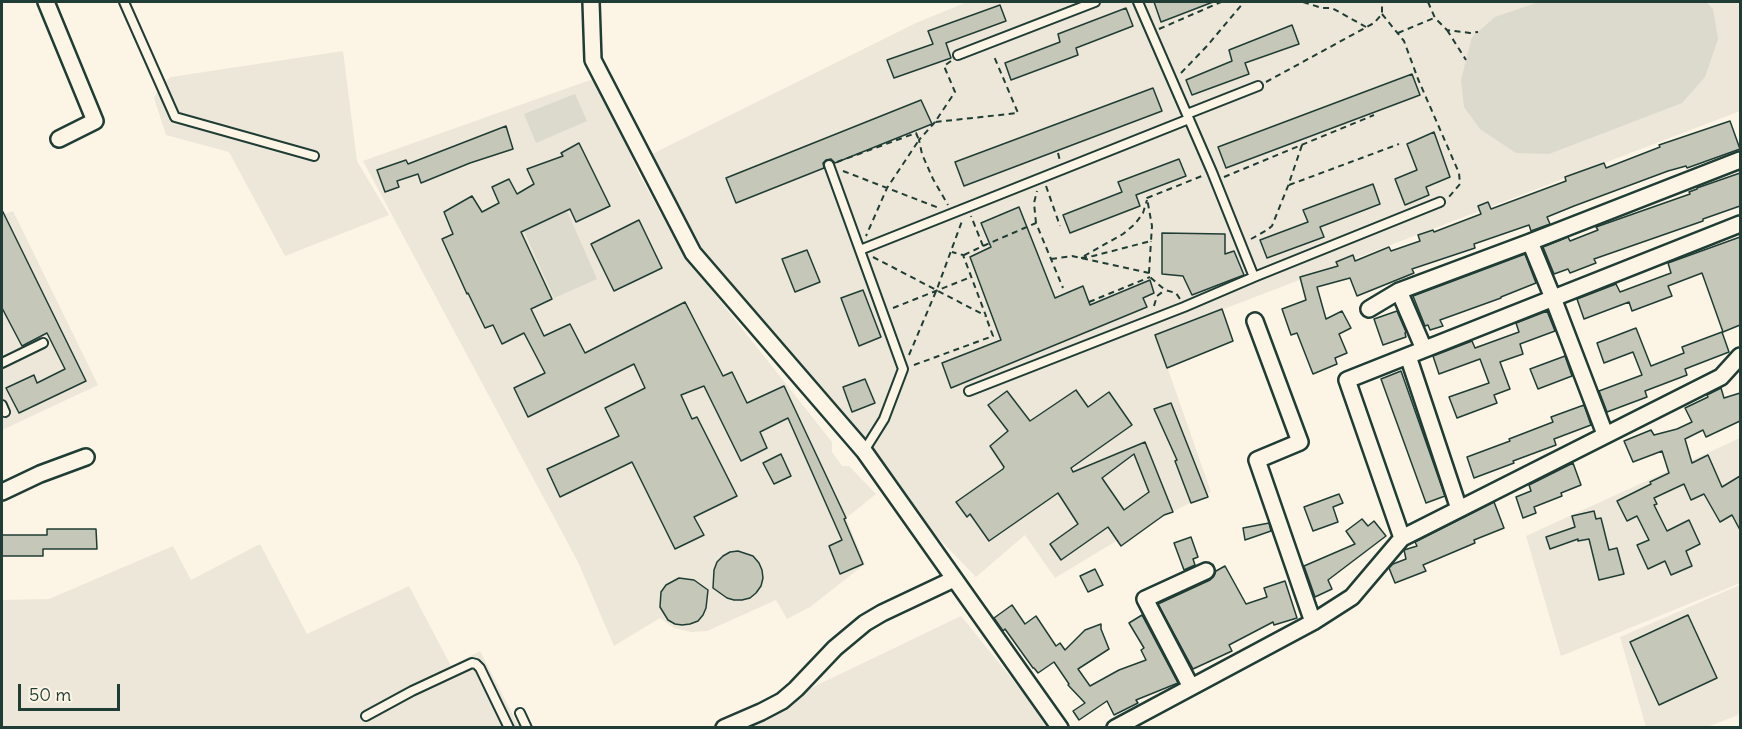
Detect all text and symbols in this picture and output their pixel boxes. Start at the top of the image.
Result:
scale bar [21,672,123,710]
text: 50 m [29,683,71,706]

